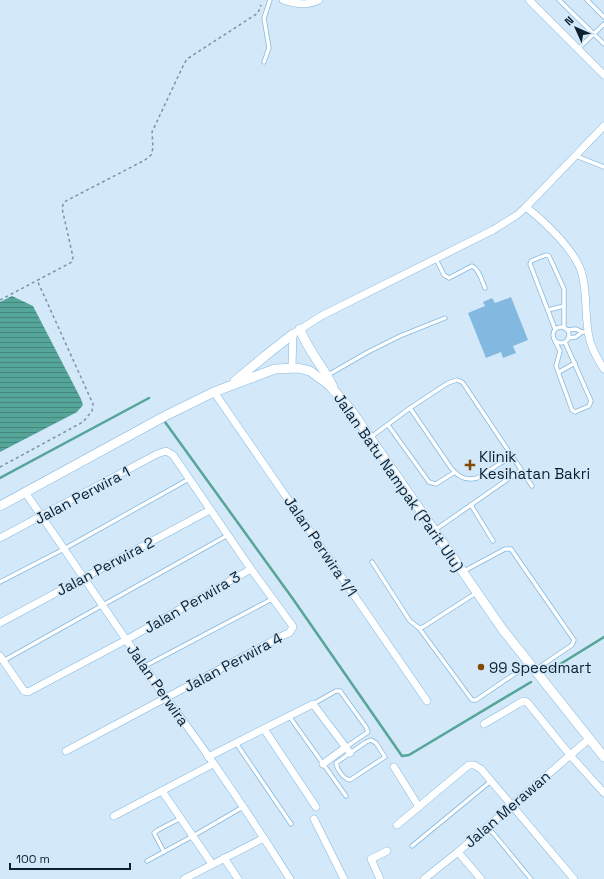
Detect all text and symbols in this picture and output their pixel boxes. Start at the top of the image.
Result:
north arrow [556,8,596,48]
text: N [561,13,576,28]
street label: Jalan Batu Nampak (Parit Ulu) [329,389,468,576]
place label: Klinik Kesihatan Bakri [479,447,590,483]
marker: Klinik Kesihatan Bakri [464,459,476,471]
street label: Jalan Perwira 1 [31,462,133,528]
street label: Jalan Perwira 1/1 [280,492,362,600]
street label: Jalan Perwira 2 [53,532,157,600]
street label: Jalan Perwira 3 [140,567,244,637]
street label: Jalan Perwira 4 [181,628,285,696]
street label: Jalan Perwira [123,640,193,730]
place label: 99 Speedmart [489,658,592,677]
marker: 99 Speedmart [476,662,486,672]
street label: Jalan Merawan [460,766,554,852]
scale bar [10,845,130,871]
text: 100 m [16,851,50,867]

